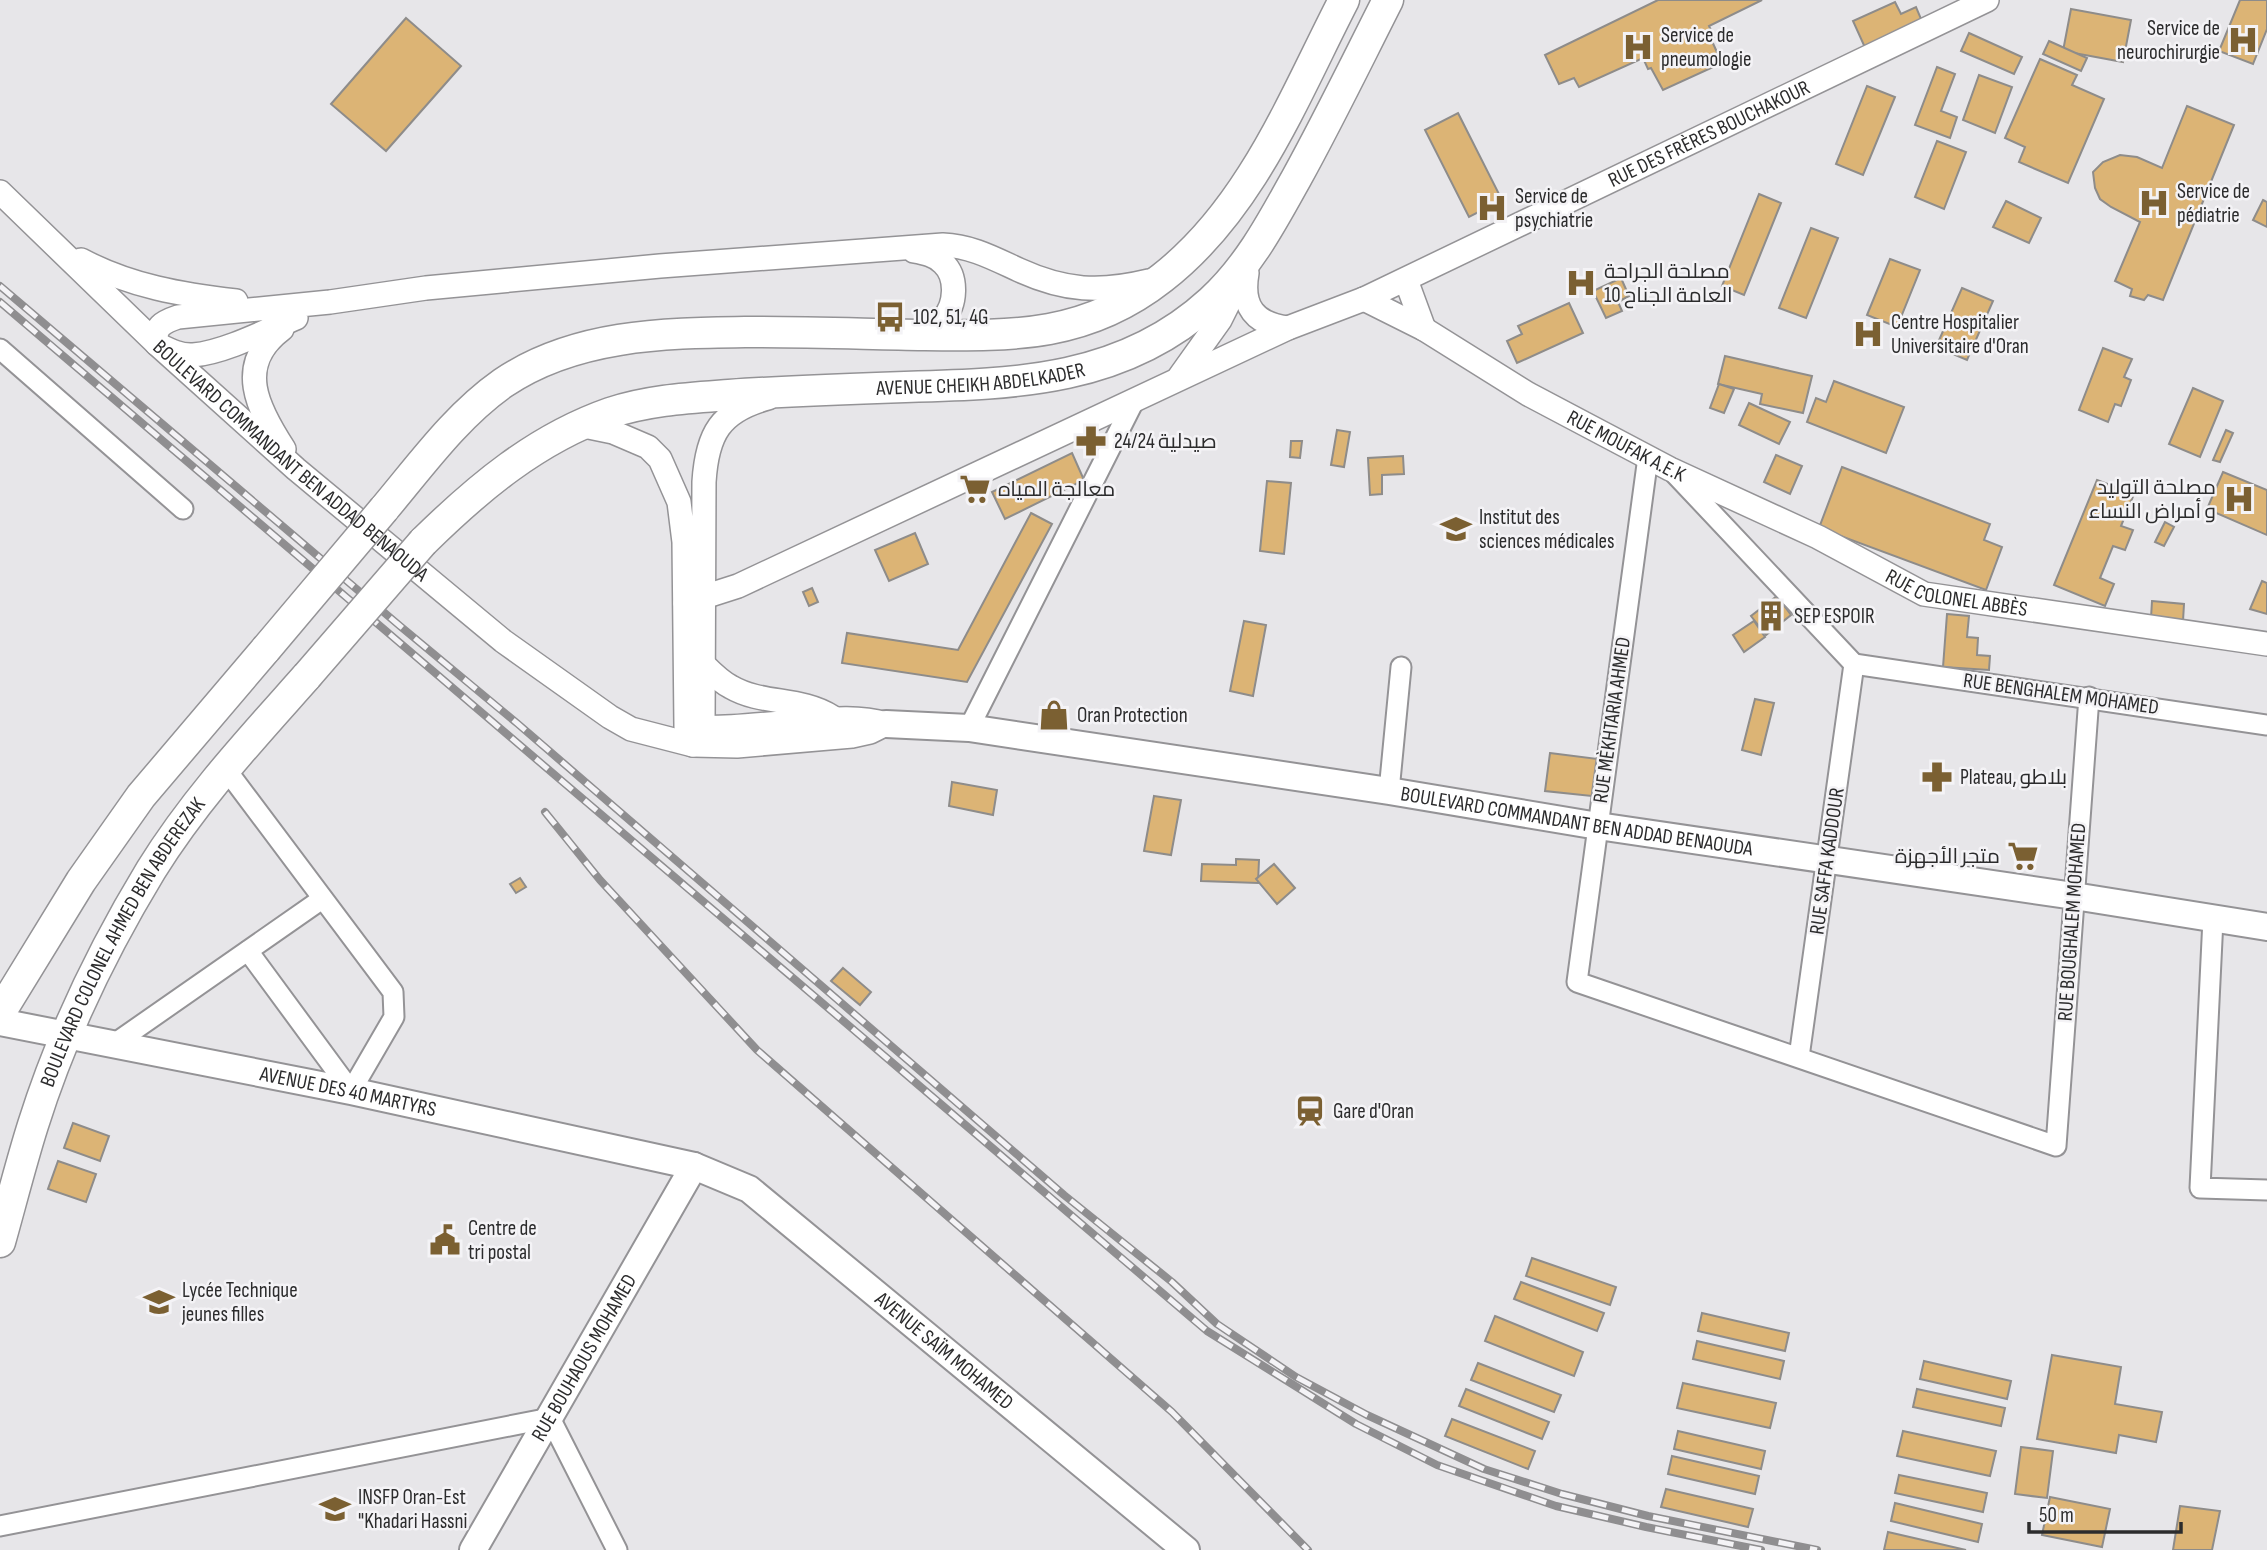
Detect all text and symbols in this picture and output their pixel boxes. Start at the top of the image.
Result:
place label: Service de neurochirurgie [2117,16,2220,65]
place label: Service de pneumologie [1661,23,1751,72]
hospital icon: Service de neurochirurgie [2226,23,2260,57]
hospital icon: Service de pneumologie [1621,30,1655,64]
street label: RUE DES FRÈRES BOUCHAKOUR [1604,74,1814,192]
place label: Service de pédiatrie [2177,179,2250,228]
place label: Service de psychiatrie [1515,184,1593,233]
hospital icon: Service de pédiatrie [2137,186,2171,220]
hospital icon: Service de psychiatrie [1475,191,1509,225]
place label: مصلحة الجراحة العامة الجناح 10 [1604,259,1733,309]
hospital icon: مصلحة الجراحة العامة الجناح 10 [1564,266,1598,300]
bus stop icon: 102, 51, 4G [873,300,907,334]
place label: 102, 51, 4G [913,305,989,330]
place label: Centre Hospitalier Universitaire d'Oran [1891,310,2029,359]
hospital icon: Centre Hospitalier Universitaire d'Oran [1851,317,1885,351]
street label: BOULEVARD COMMANDANT BEN ADDAD BENAOUDA [148,334,434,587]
street label: AVENUE CHEIKH ABDELKADER [875,357,1088,401]
street label: RUE MOUFAK A.E.K [1563,404,1690,487]
pharmacy icon: صيدلية 24/24 [1074,424,1108,458]
place label: صيدلية 24/24 [1114,429,1217,454]
supermarket icon: معالجة المياه [958,472,992,506]
place label: مصلحة التوليد و أمراض النساء [2089,475,2216,524]
place label: معالجة المياه [998,477,1115,502]
hospital icon: مصلحة التوليد و أمراض النساء [2222,482,2256,516]
place label: Institut des sciences médicales [1479,505,1615,554]
school or university icon: Institut des sciences médicales [1439,512,1473,546]
street label: RUE COLONEL ABBÈS [1881,563,2029,621]
building icon: SEP ESPOIR [1754,599,1788,633]
place label: SEP ESPOIR [1794,604,1875,629]
street label: RUE MÈKHTARIA AHMED [1588,635,1636,805]
street label: RUE BENGHALEM MOHAMED [1962,668,2160,720]
shop icon: Oran Protection [1037,698,1071,732]
place label: Oran Protection [1077,703,1188,728]
pharmacy icon: Plateau, بلاطو [1920,760,1954,794]
place label: Plateau, بلاطو [1960,765,2067,790]
street label: BOULEVARD COMMANDANT BEN ADDAD BENAOUDA [1399,781,1756,861]
street label: RUE SAFFA KADDOUR [1804,786,1850,936]
street label: BOULEVARD COLONEL AHMED BEN ABDEREZAK [35,792,211,1090]
street label: RUE BOUGHALEM MOHAMED [2053,822,2091,1022]
supermarket icon: متجر الأجهزة [2006,839,2040,873]
place label: متجر الأجهزة [1895,844,2000,869]
street label: AVENUE DES 40 MARTYRS [257,1061,439,1122]
station icon: Gare d'Oran [1293,1094,1327,1128]
place label: Gare d'Oran [1333,1099,1414,1124]
place label: Centre de tri postal [468,1216,537,1265]
public building icon: Centre de tri postal [428,1223,462,1257]
street label: RUE BOUHAOUS MOHAMED [526,1270,642,1446]
place label: Lycée Technique jeunes filles [181,1278,298,1327]
school or university icon: Lycée Technique jeunes filles [142,1285,176,1319]
street label: AVENUE SAÏM MOHAMED [870,1286,1019,1415]
place label: INSFP Oran-Est "Khadari Hassni [358,1485,467,1534]
scale bar [2029,1490,2181,1534]
school or university icon: INSFP Oran-Est "Khadari Hassni [318,1492,352,1526]
text: 50 m [2039,1503,2074,1528]

